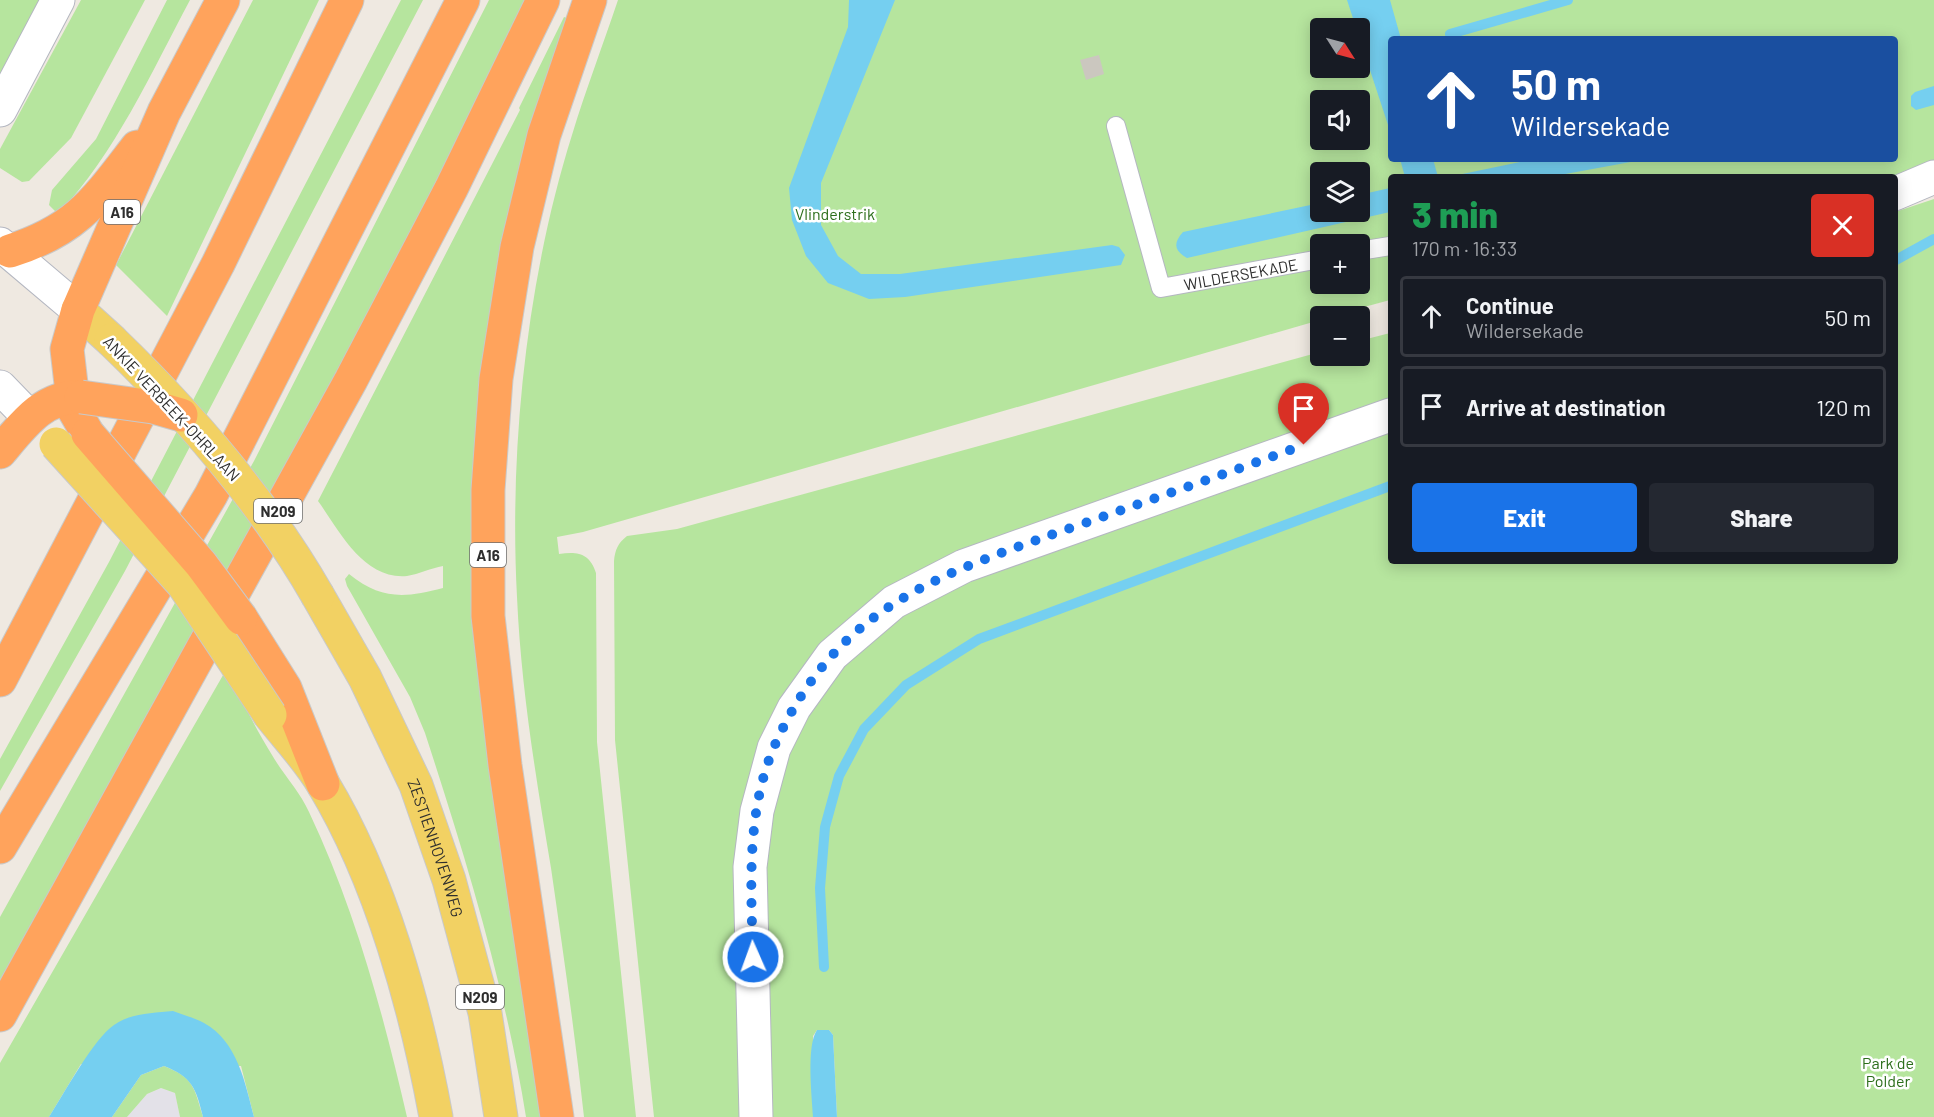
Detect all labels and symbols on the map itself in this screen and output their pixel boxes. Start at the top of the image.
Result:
north arrow [1310,18,1370,78]
road number: A16 [104,200,140,224]
park label: Vlinderstrik [795,204,875,223]
street label: WILDERSEKADE [1182,254,1299,293]
street label: ANKIE VERBEEK-OHRLAAN [100,332,244,484]
pin [1278,383,1329,445]
road number: N209 [254,499,302,523]
road number: A16 [470,543,506,567]
street label: ZESTIENHOVENWEG [405,775,468,919]
position arrow [721,925,785,989]
road number: N209 [456,985,504,1009]
park label: Park de Polder [1862,1053,1914,1090]

